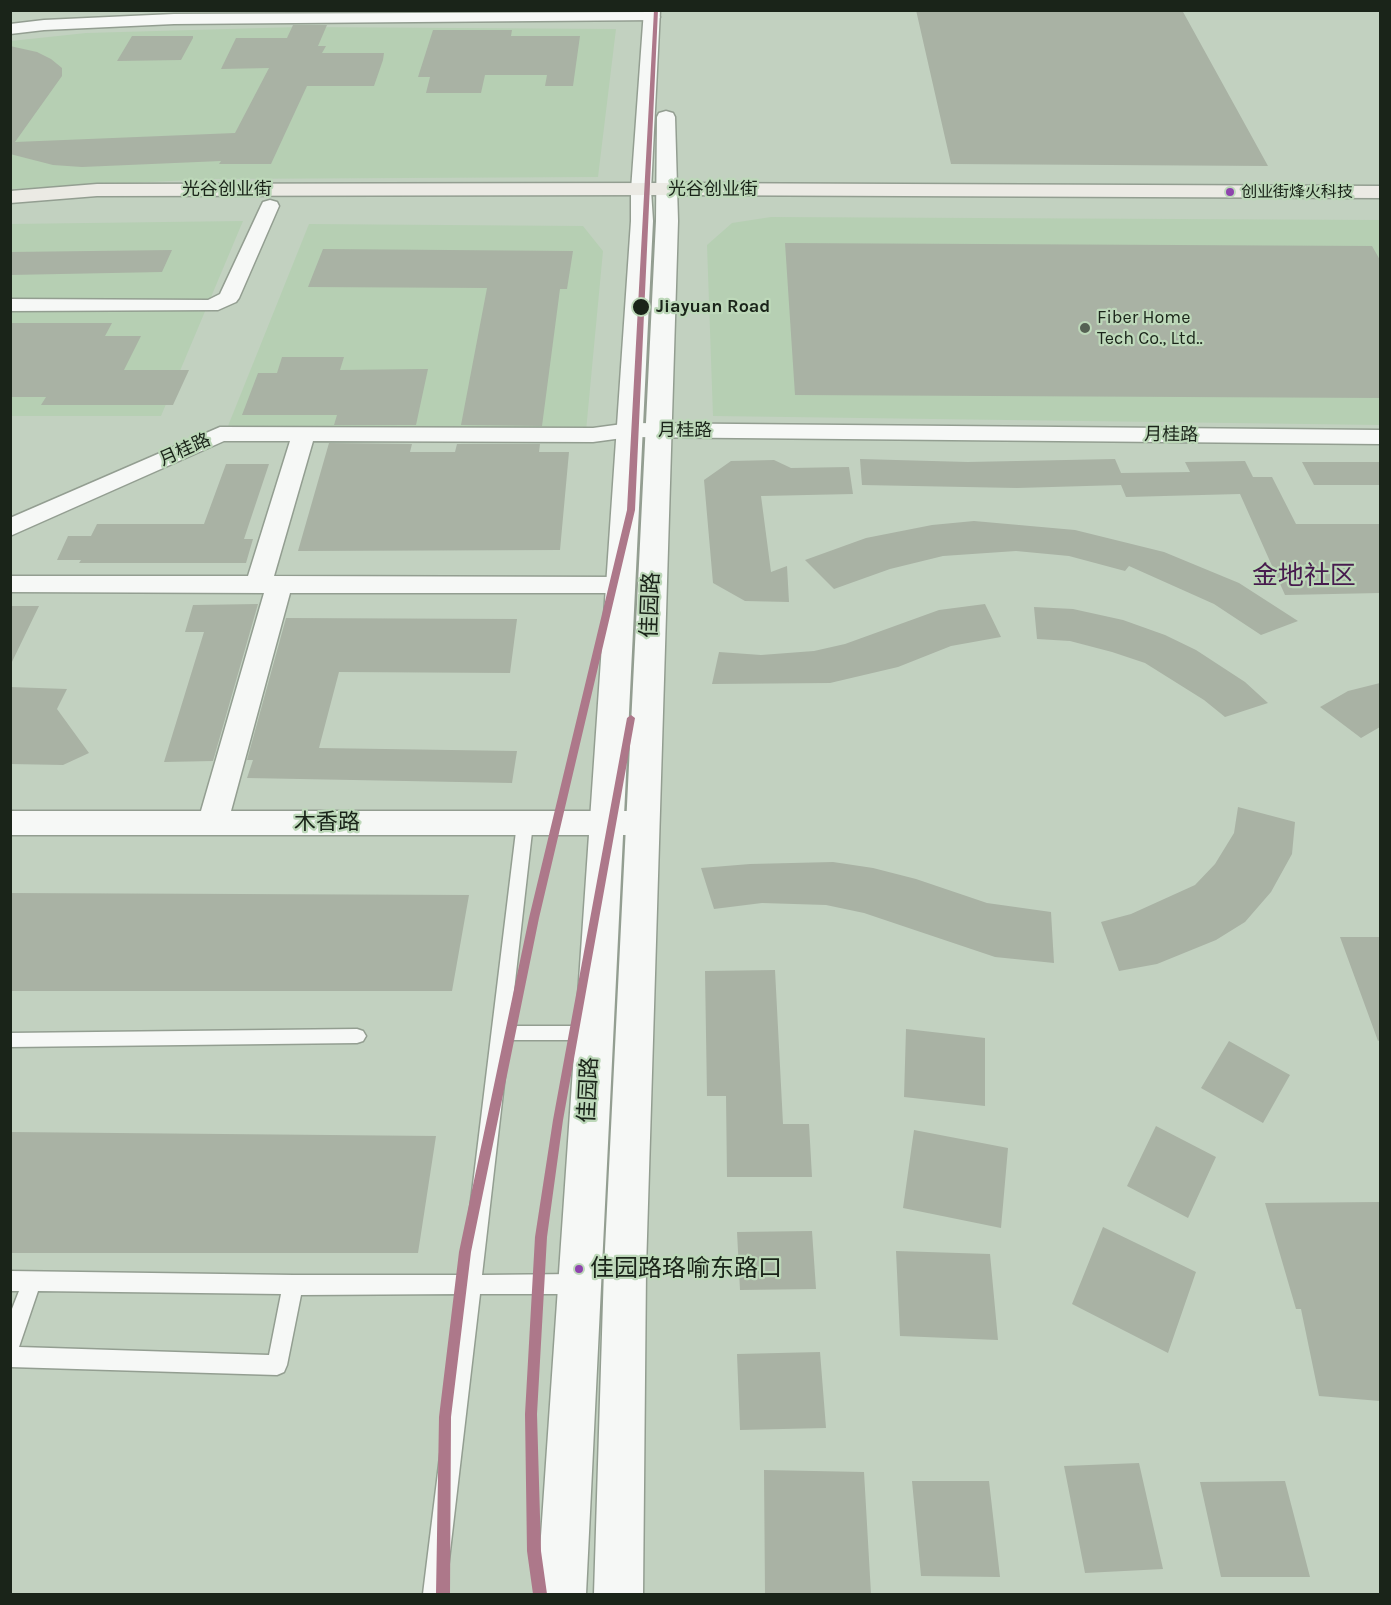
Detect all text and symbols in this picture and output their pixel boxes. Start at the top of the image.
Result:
street label: 光谷创业街 [182,179,272,201]
street label: 光谷创业街 [668,179,758,201]
place label: 创业街烽火科技 [1241,182,1353,202]
marker: 创业街烽火科技 [1224,186,1236,198]
place label: Jiayuan Road [656,296,770,318]
marker: Jiayuan Road [631,297,651,317]
place label: Fiber Home Tech Co., Ltd.. [1097,307,1203,350]
marker: Fiber Home Tech Co., Ltd.. [1078,321,1092,335]
street label: 月桂路 [658,420,712,442]
street label: 月桂路 [1144,424,1198,446]
street label: 月桂路 [156,429,214,471]
district label: 金地社区 [1252,561,1356,593]
street label: 佳园路 [637,572,665,638]
street label: 木香路 [294,810,360,836]
street label: 佳园路 [574,1056,604,1124]
place label: 佳园路珞喻东路口 [590,1255,782,1283]
marker: 佳园路珞喻东路口 [573,1263,585,1275]

